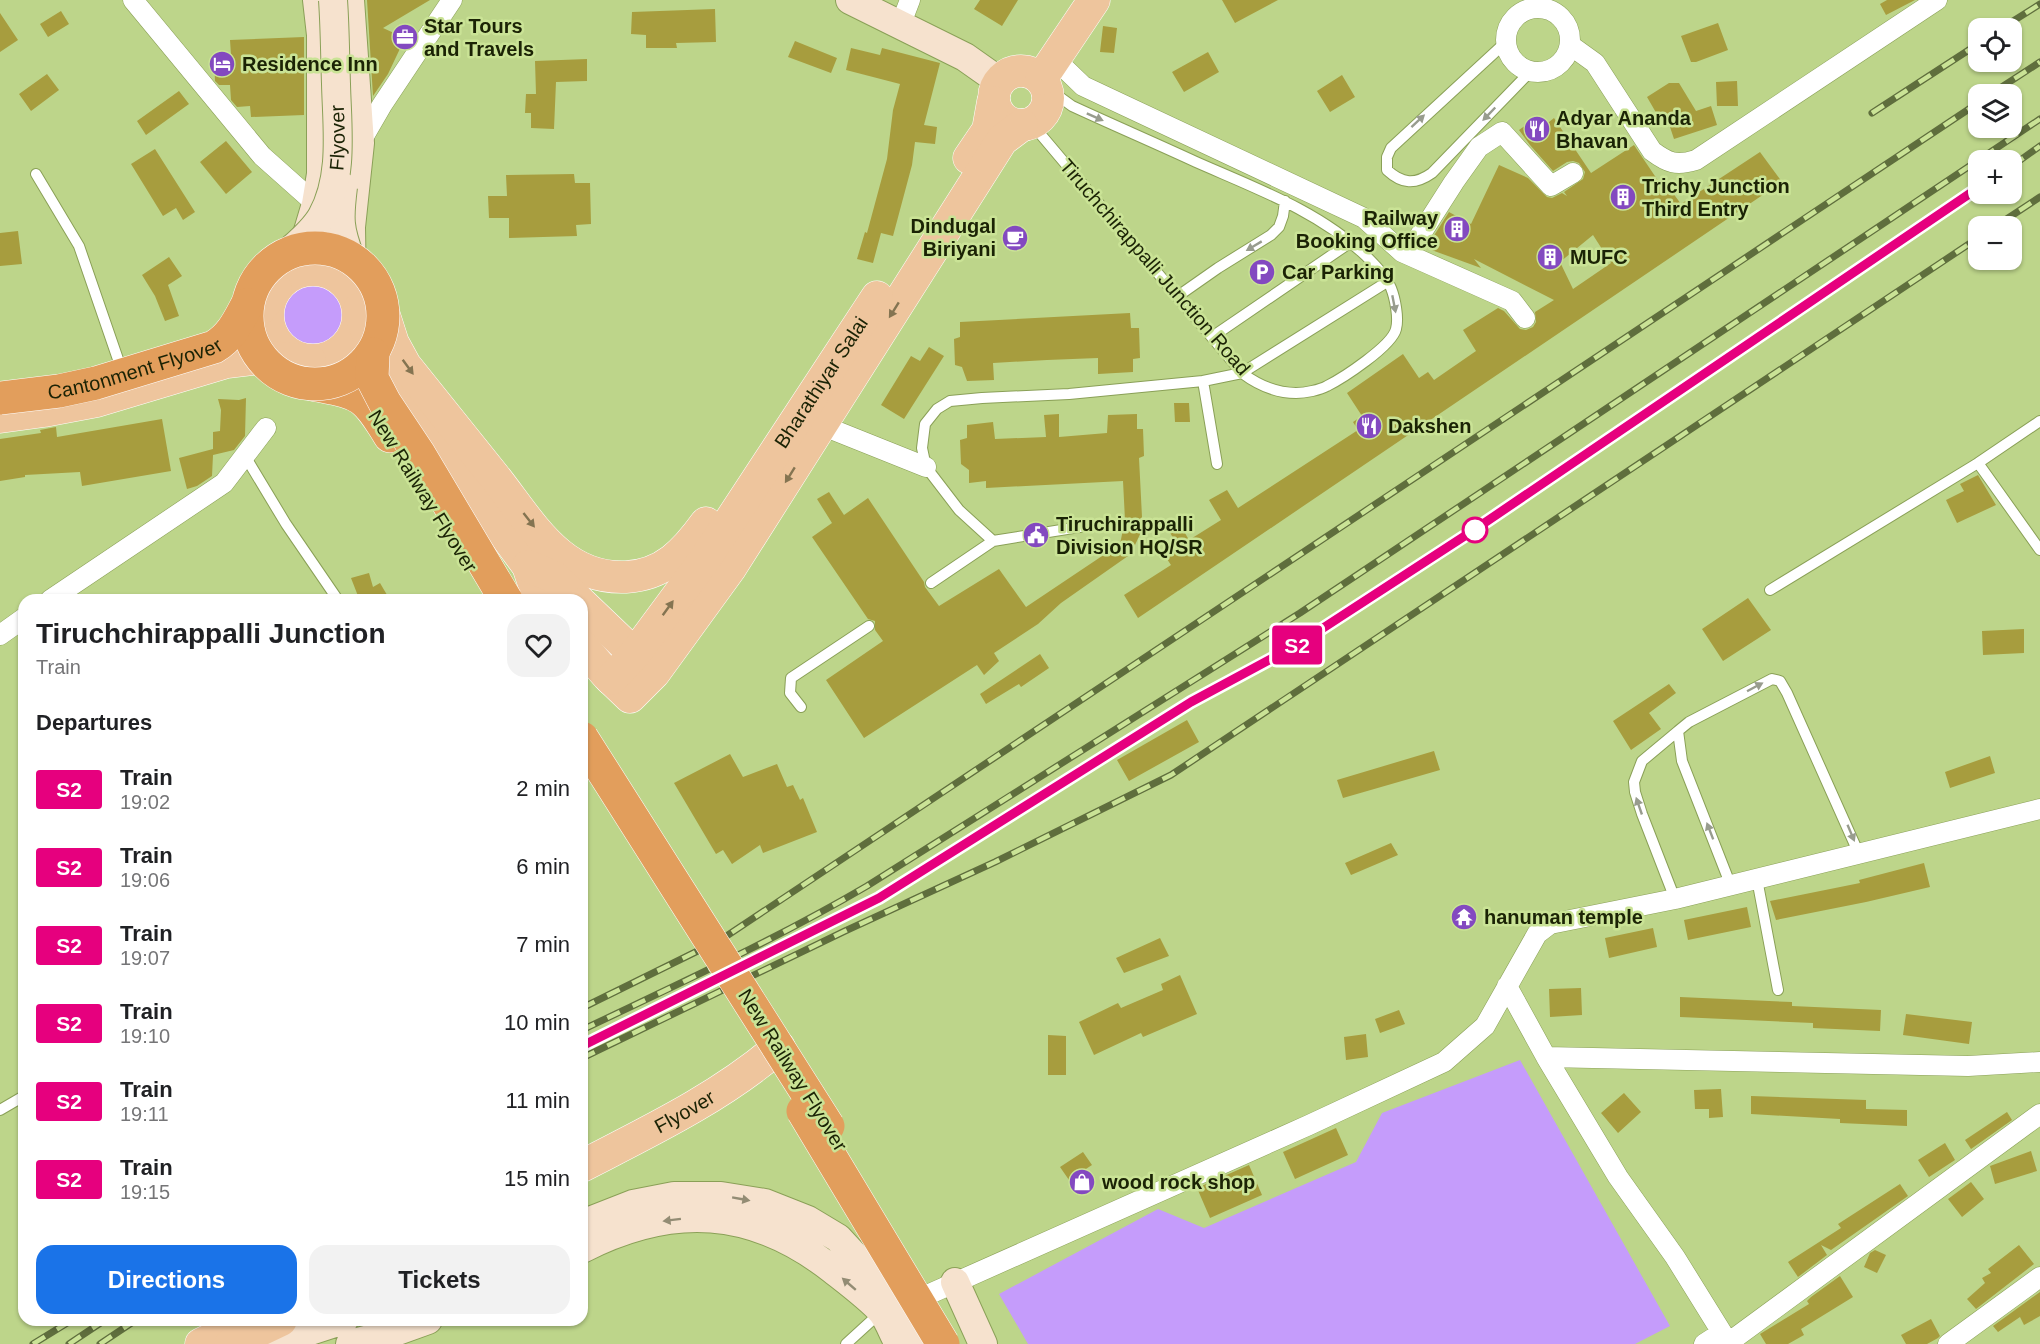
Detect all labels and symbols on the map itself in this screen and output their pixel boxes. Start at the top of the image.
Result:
place label: Star Tours and Travels [424,15,534,60]
office icon: Star Tours and Travels [390,22,420,52]
hotel icon: Residence Inn [207,49,237,79]
place label: Residence Inn [242,53,378,75]
street label: Flyover [325,104,349,172]
one-way arrow [1482,106,1496,121]
place label: Adyar Ananda Bhavan [1556,107,1692,152]
one-way arrow [1087,112,1104,121]
one-way arrow [1411,114,1426,128]
restaurant icon: Adyar Ananda Bhavan [1522,114,1552,144]
street label: Tiruchchirappalli Junction Road [1055,155,1255,379]
place label: Trichy Junction Third Entry [1642,175,1790,220]
building icon: Trichy Junction Third Entry [1608,182,1638,212]
place label: Railway Booking Office [1296,207,1439,252]
building icon: Railway Booking Office [1442,214,1472,244]
place label: Dindugal Biriyani [910,215,996,260]
cafe icon: Dindugal Biriyani [1000,223,1030,253]
one-way arrow [1245,241,1262,251]
building icon: MUFC [1535,242,1565,272]
place label: MUFC [1570,246,1628,268]
parking icon: Car Parking [1247,257,1277,287]
place label: Car Parking [1282,261,1394,283]
one-way arrow [1390,295,1399,314]
one-way arrow [888,302,899,318]
street label: Bharathiyar Salai [770,313,872,452]
street label: Cantonment Flyover [46,334,227,403]
one-way arrow [402,359,414,375]
street label: New Railway Flyover [364,406,482,576]
restaurant icon: Dakshen [1354,411,1384,441]
place label: Dakshen [1388,415,1471,437]
one-way arrow [785,467,796,483]
one-way arrow [522,512,535,528]
place label: Tiruchirappalli Division HQ/SR [1056,513,1203,558]
unlabelled marker [1462,517,1488,543]
public building icon: Tiruchirappalli Division HQ/SR [1021,520,1051,550]
one-way arrow [662,600,674,615]
line badge: S2 [1270,626,1324,664]
one-way arrow [1747,682,1764,692]
one-way arrow [1634,796,1644,814]
one-way arrow [1704,822,1714,840]
one-way arrow [1846,825,1856,843]
temple icon: hanuman temple [1449,902,1479,932]
place label: hanuman temple [1484,906,1643,928]
street label: New Railway Flyover [734,985,852,1155]
street label: Flyover [651,1086,719,1137]
shop icon: wood rock shop [1067,1167,1097,1197]
place label: wood rock shop [1101,1171,1255,1193]
one-way arrow [731,1195,750,1204]
one-way arrow [662,1215,681,1224]
one-way arrow [842,1278,857,1291]

